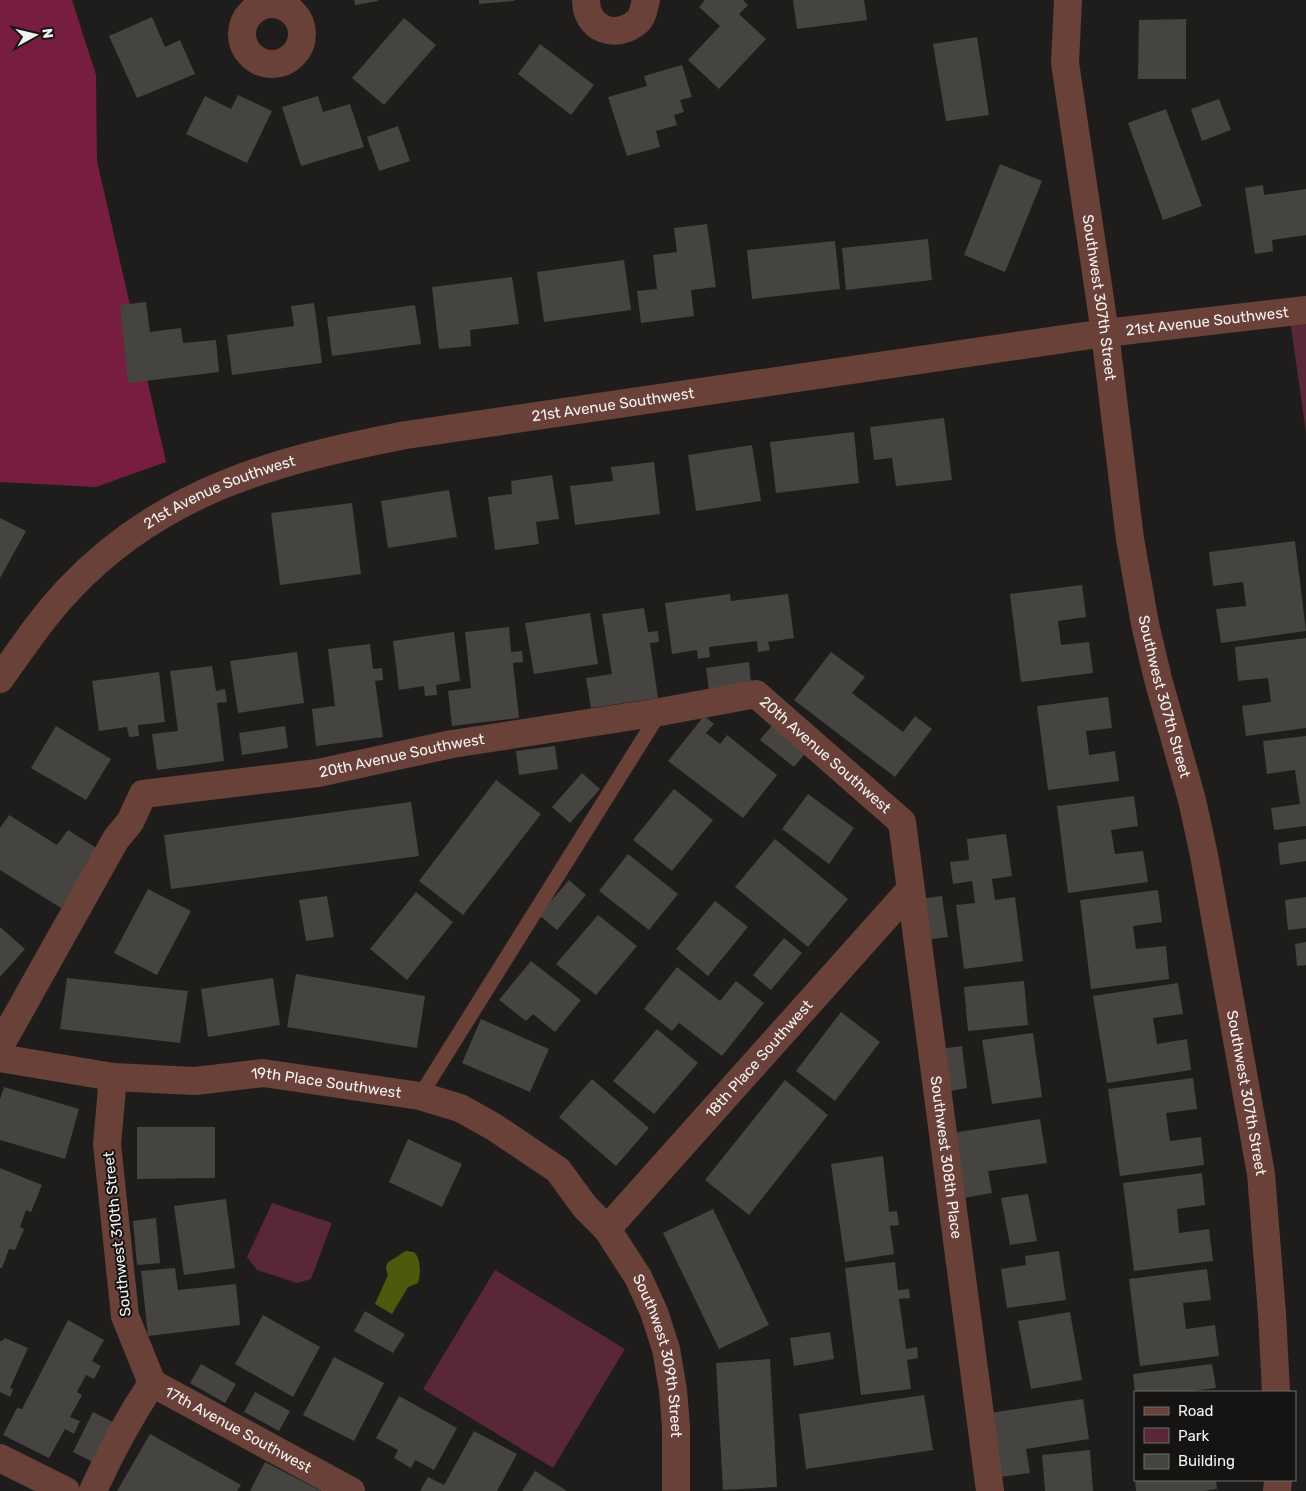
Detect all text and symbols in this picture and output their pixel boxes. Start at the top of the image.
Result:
north arrow [10,10,60,60]
text: N [38,27,56,39]
street label: Southwest 307th Street [1079,213,1120,382]
street label: 21st Avenue Southwest [1125,303,1290,340]
street label: 21st Avenue Southwest [531,384,695,426]
street label: 21st Avenue Southwest [140,452,297,533]
street label: Southwest 307th Street [1135,614,1194,780]
street label: 20th Avenue Southwest [756,693,895,817]
street label: 20th Avenue Southwest [317,730,486,782]
street label: 18th Place Southwest [701,996,816,1122]
street label: Southwest 307th Street [1223,1009,1270,1177]
street label: 19th Place Southwest [250,1064,403,1102]
street label: Southwest 308th Place [926,1075,966,1240]
street label: Southwest 310th Street [99,1150,135,1317]
street label: Southwest 309th Street [629,1271,685,1438]
street label: 17th Avenue Southwest [162,1383,315,1477]
legend [1134,1391,1296,1481]
text: Road [1178,1402,1214,1420]
text: Park [1178,1427,1209,1445]
text: Building [1178,1452,1235,1470]

